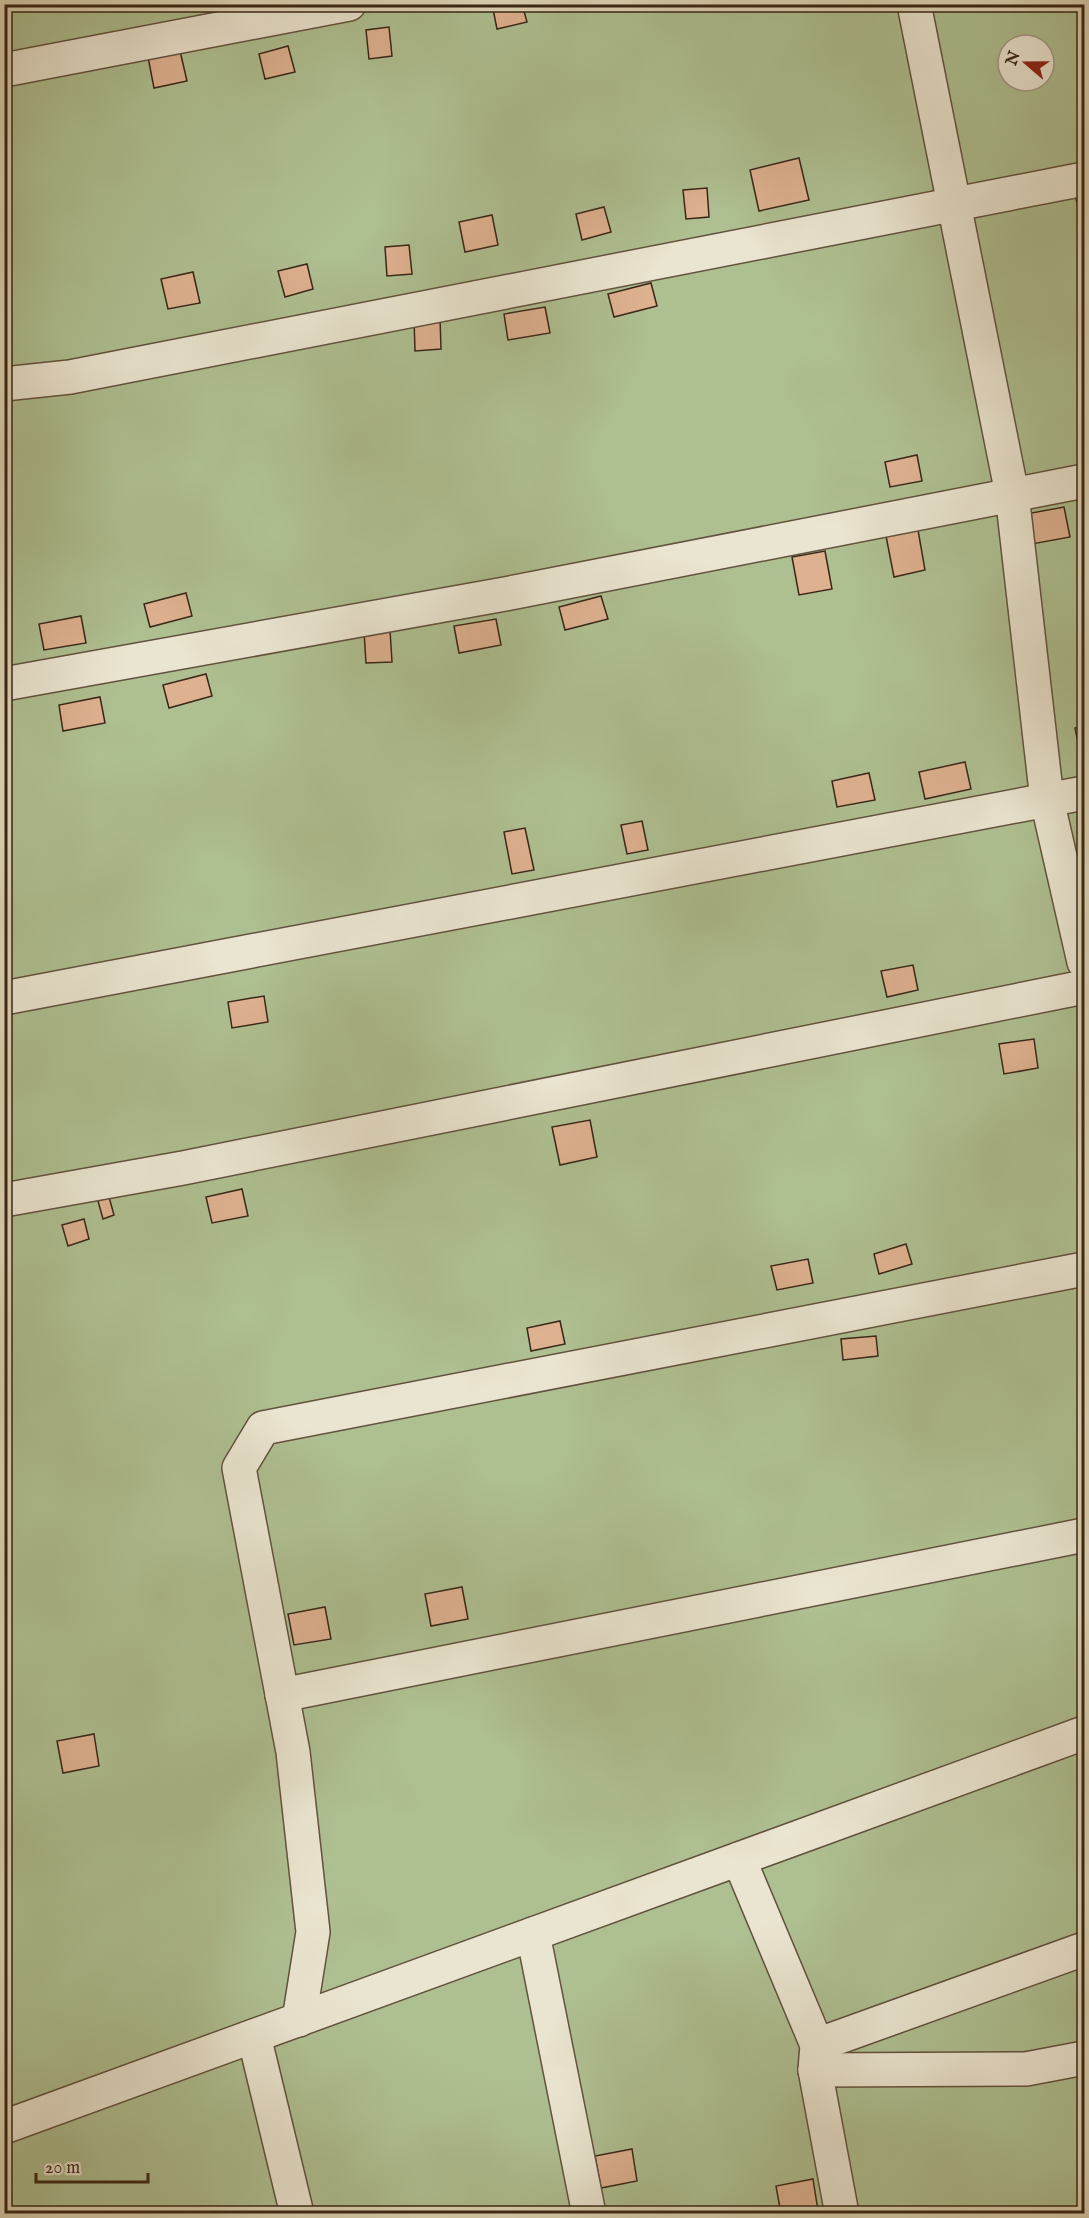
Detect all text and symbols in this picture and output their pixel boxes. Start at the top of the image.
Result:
north arrow [996,33,1056,93]
text: N [1002,48,1026,69]
scale bar [36,2146,148,2184]
text: 20 m [45,2157,80,2180]

